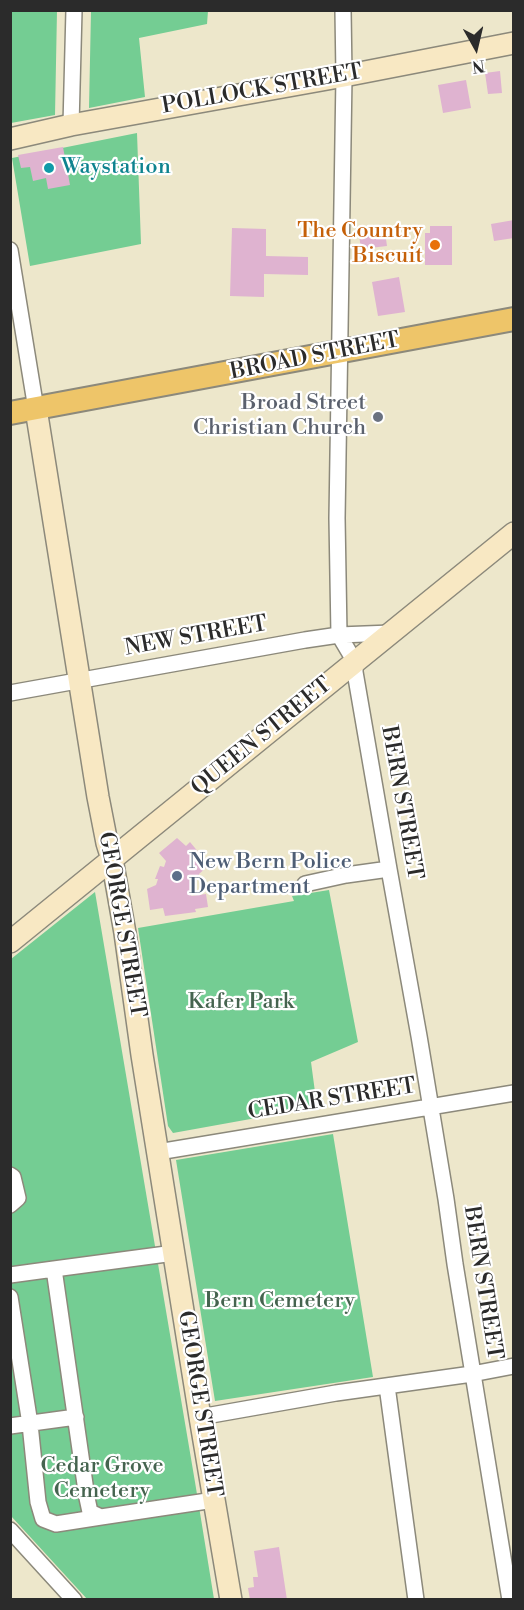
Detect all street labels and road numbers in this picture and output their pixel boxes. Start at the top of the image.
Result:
street label: POLLOCK STREET [160,59,364,121]
street label: BROAD STREET [228,328,402,386]
street label: NEW STREET [123,611,269,663]
street label: QUEEN STREET [187,672,337,802]
street label: BERN STREET [374,724,428,882]
street label: GEORGE STREET [92,830,150,1020]
street label: CEDAR STREET [246,1074,418,1126]
street label: BERN STREET [457,1204,507,1362]
street label: GEORGE STREET [171,1309,227,1499]

